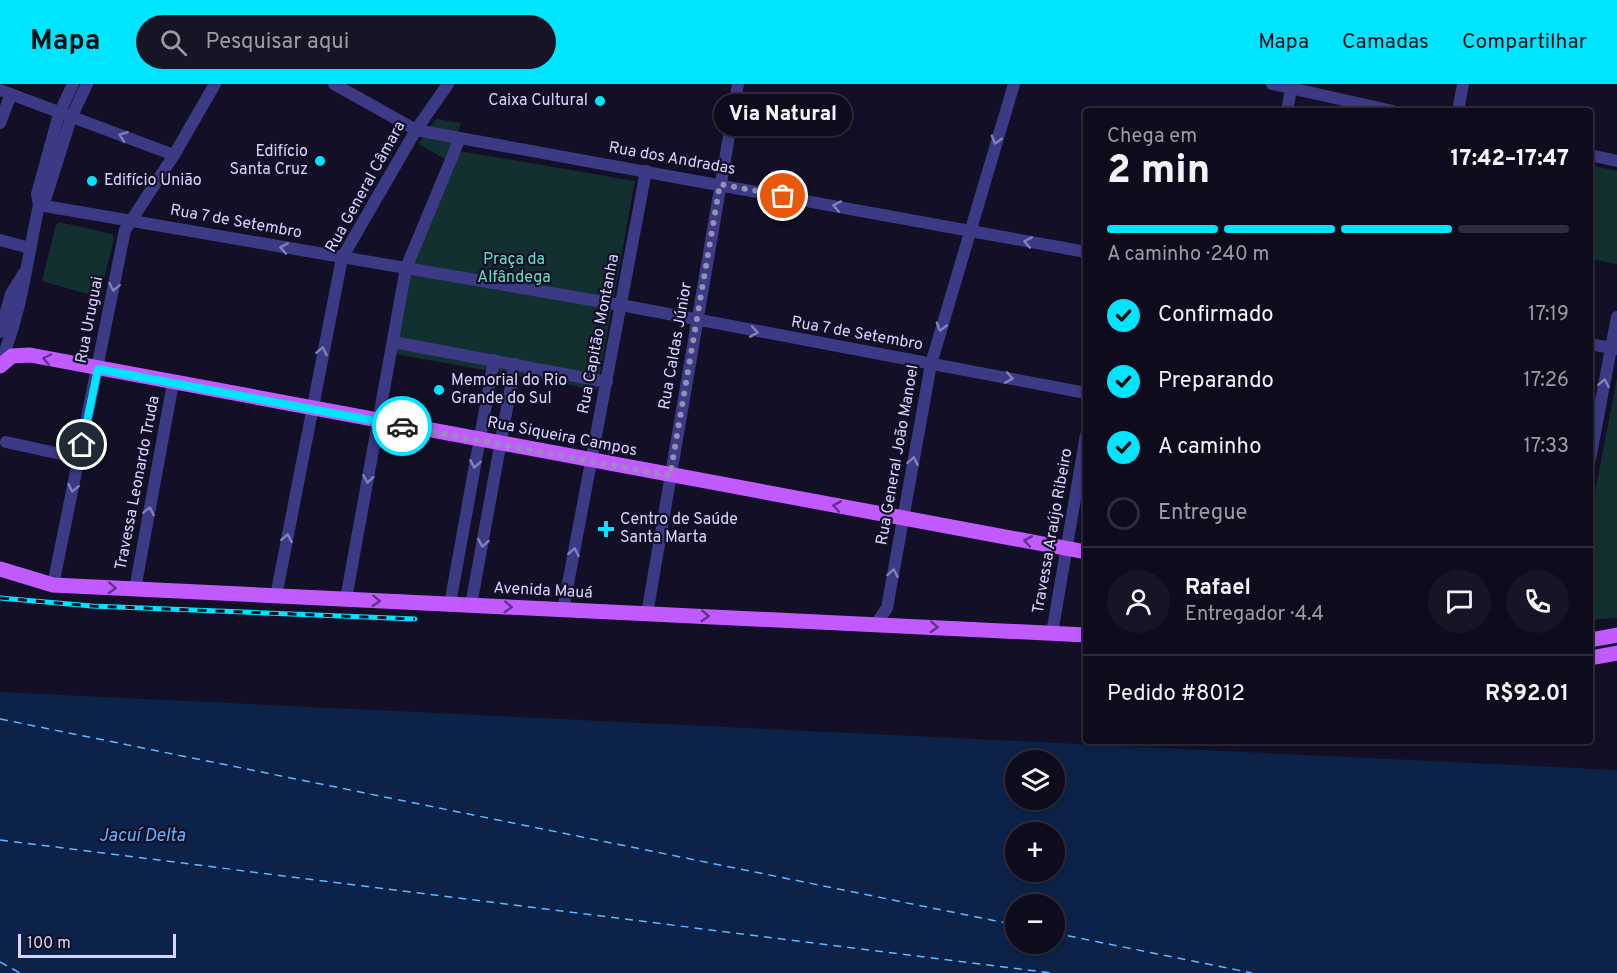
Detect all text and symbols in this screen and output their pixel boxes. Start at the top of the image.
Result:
search box [136,15,556,69]
text: Mapa [30,24,100,60]
icon: search [157,26,190,59]
text: Pesquisar aqui [205,29,349,56]
text: Mapa [1258,29,1309,56]
text: Camadas [1342,29,1429,56]
text: Compartilhar [1462,29,1587,56]
place label: Caixa Cultural [488,91,588,111]
marker: Caixa Cultural [593,94,607,108]
callout: Via Natural [714,94,852,136]
text: Via Natural [729,102,837,128]
street label: Rua General Câmara [322,118,410,256]
text: Chega em [1107,124,1197,150]
one-way arrow [118,131,129,144]
one-way arrow [991,134,1003,145]
street label: Rua dos Andradas [607,138,737,180]
place label: Edifício Santa Cruz [229,142,308,180]
text: 17:42–17:47 [1451,146,1569,173]
text: 2 min [1107,148,1210,197]
marker: Edifício Santa Cruz [313,154,327,168]
pin [757,170,808,221]
place label: Edifício União [104,171,202,191]
marker: Edifício União [85,174,99,188]
icon: bag [766,179,799,212]
one-way arrow [832,200,842,213]
street label: Rua 7 de Setembro [169,201,304,243]
one-way arrow [1024,236,1033,248]
one-way arrow [279,242,289,255]
text: A caminho · 240 m [1107,242,1269,268]
park label: Praça da Alfândega [477,250,551,288]
street label: Rua Capitão Montanha [574,252,624,416]
street label: Rua Uruguai [72,275,108,365]
street label: Rua Caldas Júnior [655,281,697,411]
one-way arrow [108,282,121,292]
icon: check [1107,299,1140,332]
text: Confirmado [1158,302,1274,329]
text: 17:19 [1528,302,1569,328]
street label: Rua 7 de Setembro [790,313,925,355]
one-way arrow [936,321,948,332]
one-way arrow [750,325,759,337]
one-way arrow [315,347,328,357]
one-way arrow [42,353,52,366]
street label: Rua General João Manoel [872,363,924,547]
icon: check [1107,365,1140,398]
text: Preparando [1158,368,1274,395]
text: 17:26 [1523,368,1569,394]
place label: Memorial do Rio Grande do Sul [451,371,567,409]
one-way arrow [1004,371,1014,384]
one-way arrow [1598,378,1610,388]
marker: Memorial do Rio Grande do Sul [432,383,446,397]
street label: Travessa Leonardo Truda [111,394,165,572]
courier [372,396,432,456]
icon: car [386,410,419,443]
street label: Rua Siqueira Campos [485,413,639,461]
pin [56,419,107,470]
icon: home [65,428,98,461]
icon: check [1107,431,1140,464]
text: A caminho [1158,434,1261,461]
text: 17:33 [1523,434,1569,460]
street label: Travessa Araújo Ribeiro [1029,447,1077,615]
one-way arrow [906,456,919,466]
one-way arrow [469,459,482,469]
one-way arrow [362,473,375,483]
one-way arrow [67,483,80,493]
one-way arrow [832,500,842,513]
text: Entregue [1158,500,1247,527]
one-way arrow [143,506,155,516]
place label: Centro de Saúde Santa Marta [620,510,738,548]
marker: Centro de Saúde Santa Marta [597,520,615,538]
one-way arrow [280,534,292,543]
one-way arrow [1024,536,1033,548]
one-way arrow [477,538,490,548]
one-way arrow [567,548,580,558]
one-way arrow [886,568,899,578]
button: person [1107,570,1170,633]
button: chat [1428,570,1491,633]
button: phone [1506,570,1569,633]
text: Rafael [1185,575,1251,602]
street label: Avenida Mauá [493,578,593,604]
one-way arrow [107,582,116,595]
one-way arrow [372,594,381,607]
one-way arrow [504,601,513,614]
text: Entregador · 4.4 [1185,602,1324,628]
one-way arrow [701,610,710,623]
one-way arrow [930,620,939,633]
text: Pedido #8012 [1107,681,1245,708]
text: R$92.01 [1485,681,1569,708]
map controls [1005,750,1065,954]
button: layers [1005,750,1065,810]
button: + [1005,822,1065,882]
water label: Jacuí Delta [99,825,186,848]
button: − [1005,894,1065,954]
scale bar [18,931,176,958]
text: 100 m [27,934,71,954]

